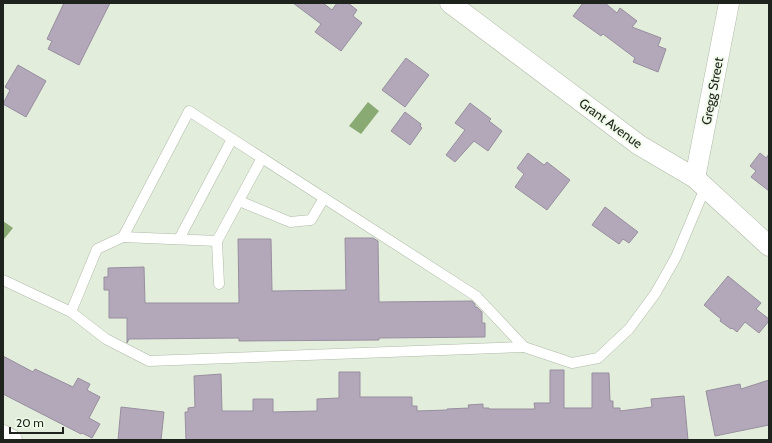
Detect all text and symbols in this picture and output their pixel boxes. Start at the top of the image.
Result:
street label: Gregg Street [698,55,727,126]
street label: Grant Avenue [576,95,646,152]
scale bar [10,409,63,435]
text: 20 m [16,415,44,430]

